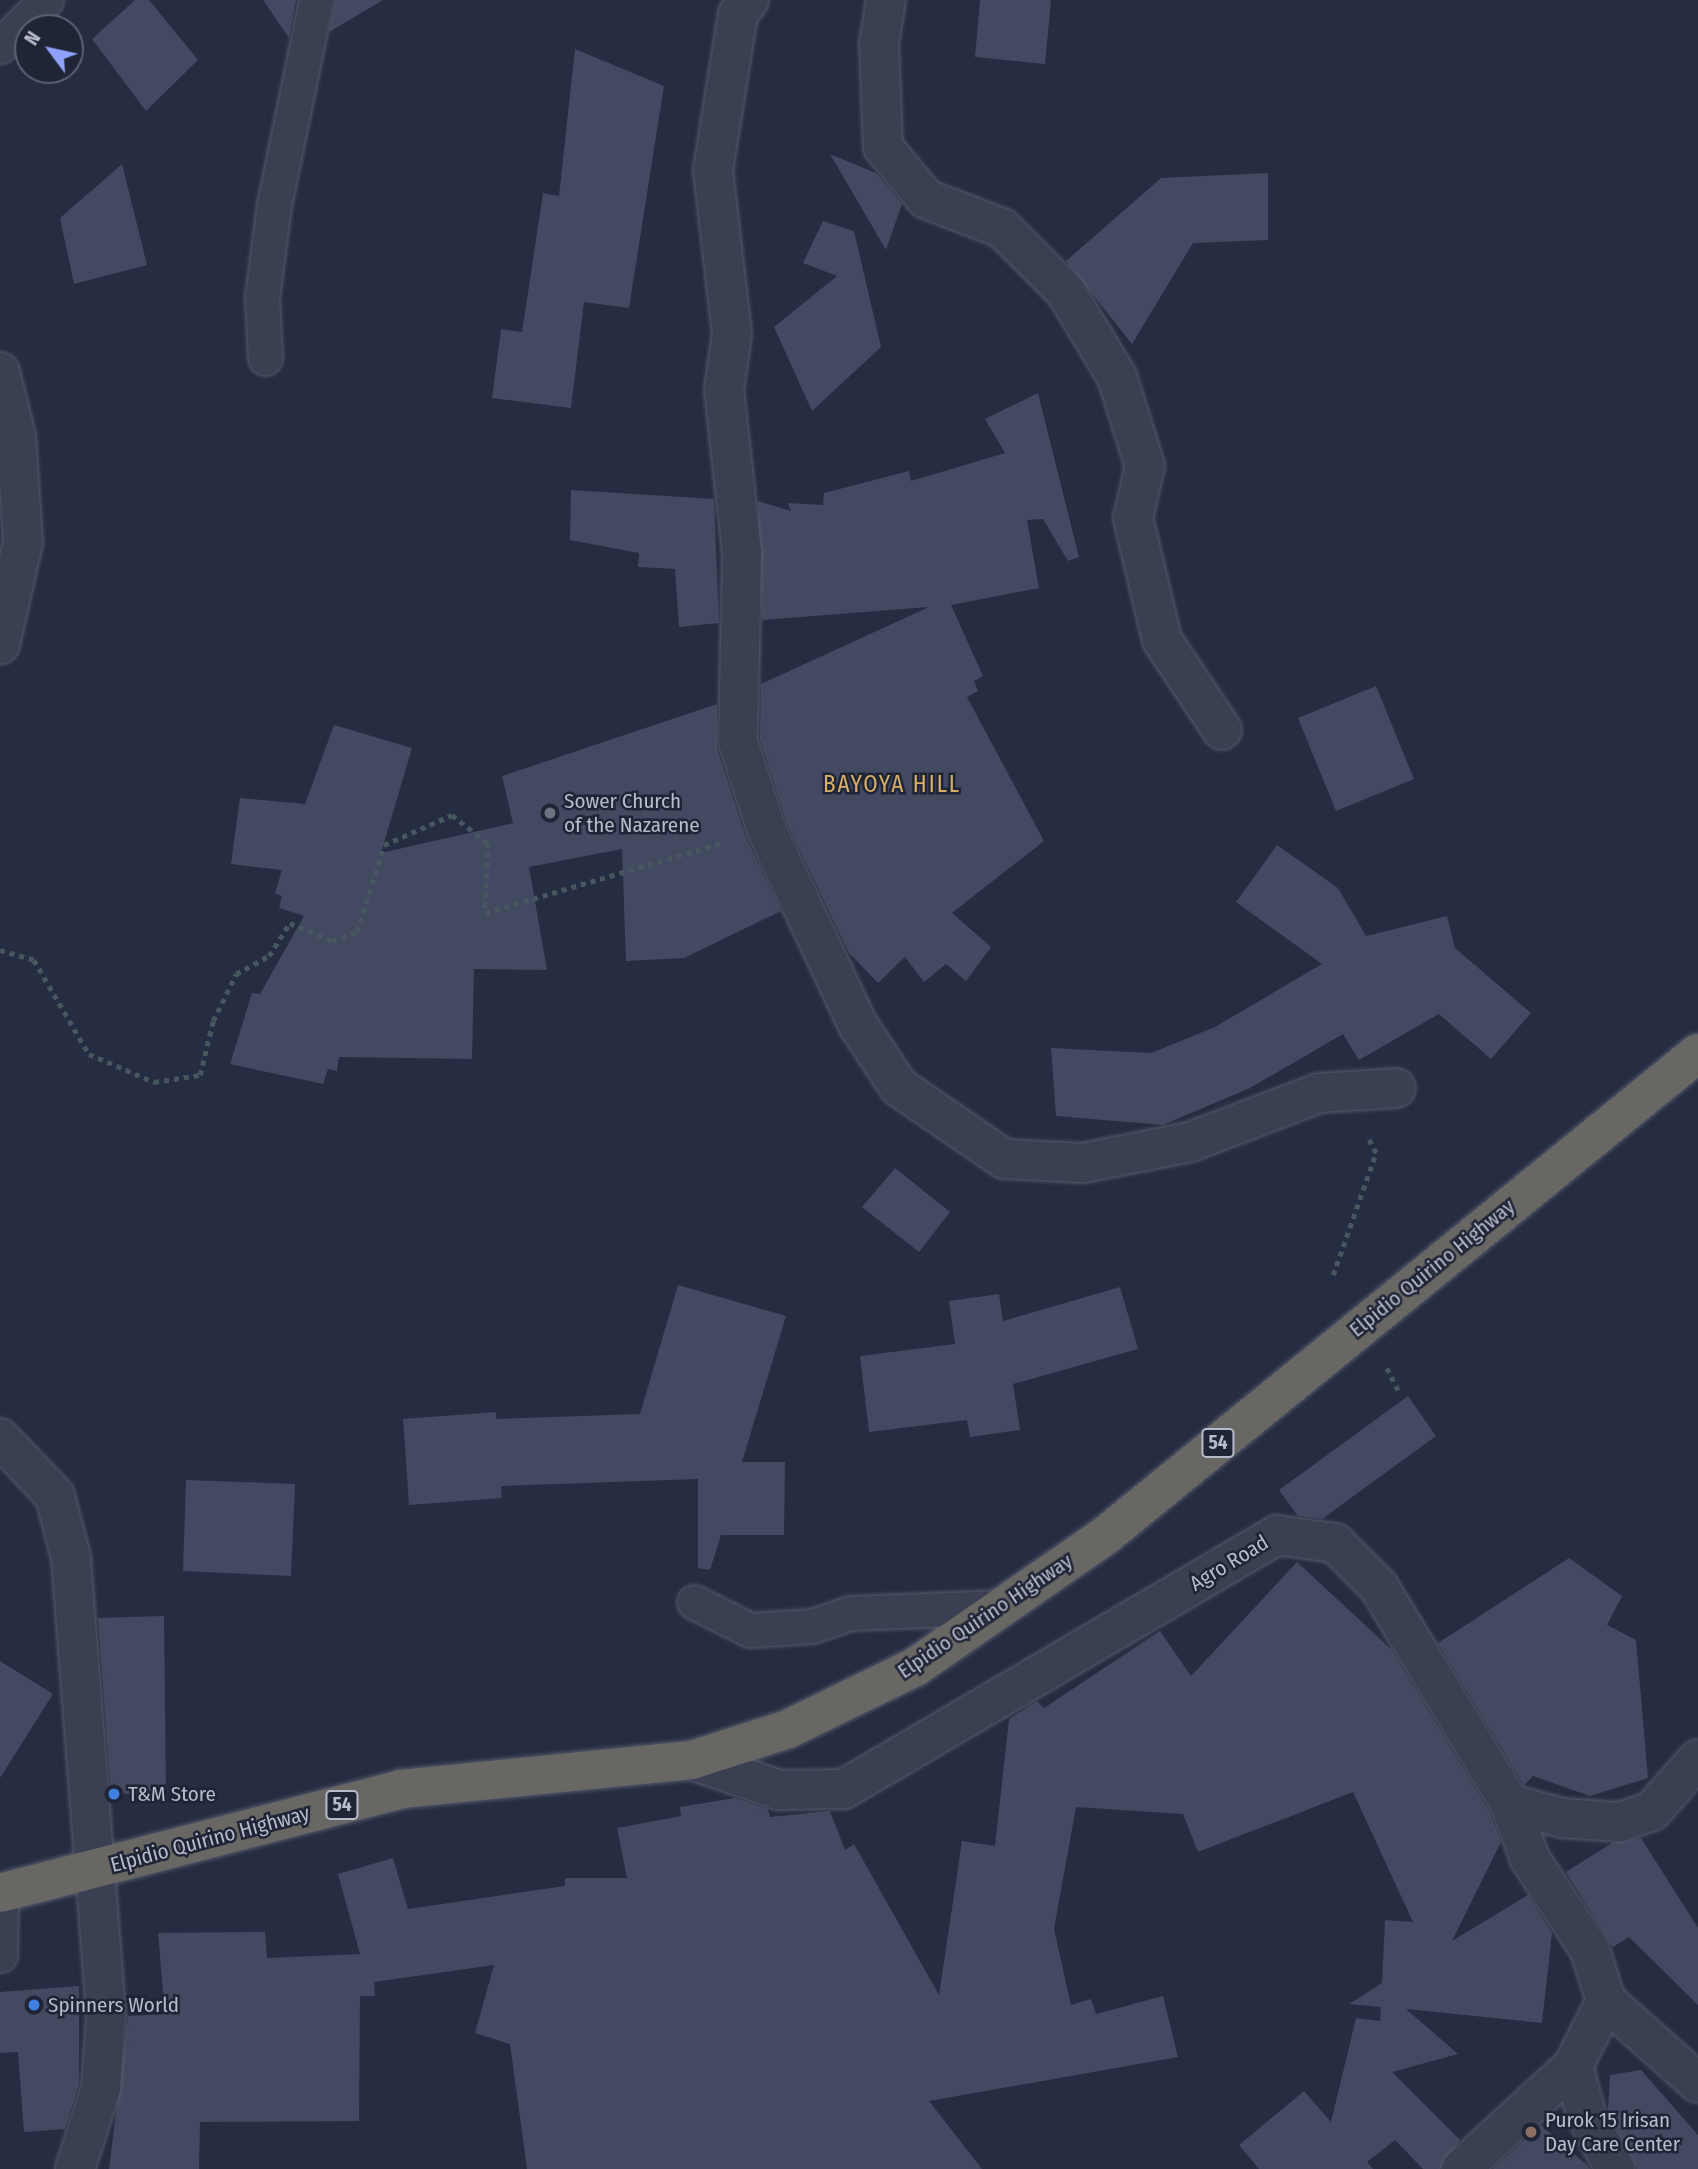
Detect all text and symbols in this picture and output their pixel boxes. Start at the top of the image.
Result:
north arrow [14,14,84,84]
text: N [20,27,45,49]
district label: BAYOYA HILL [824,770,960,798]
place label: Sower Church of the Nazarene [564,788,700,838]
marker: Sower Church of the Nazarene [542,805,558,821]
street label: Elpidio Quirino Highway [1344,1194,1520,1342]
road number: 54 [1200,1428,1236,1458]
street label: Agro Road [1185,1530,1273,1596]
street label: Elpidio Quirino Highway [893,1548,1077,1684]
place label: T&M Store [128,1781,216,1807]
marker: T&M Store [106,1786,122,1802]
road number: 54 [324,1789,360,1820]
street label: Elpidio Quirino Highway [108,1800,312,1878]
place label: Spinners World [48,1992,179,2018]
marker: Spinners World [26,1997,42,2013]
place label: Purok 15 Irisan Day Care Center [1545,2107,1680,2157]
marker: Purok 15 Irisan Day Care Center [1523,2124,1539,2140]

